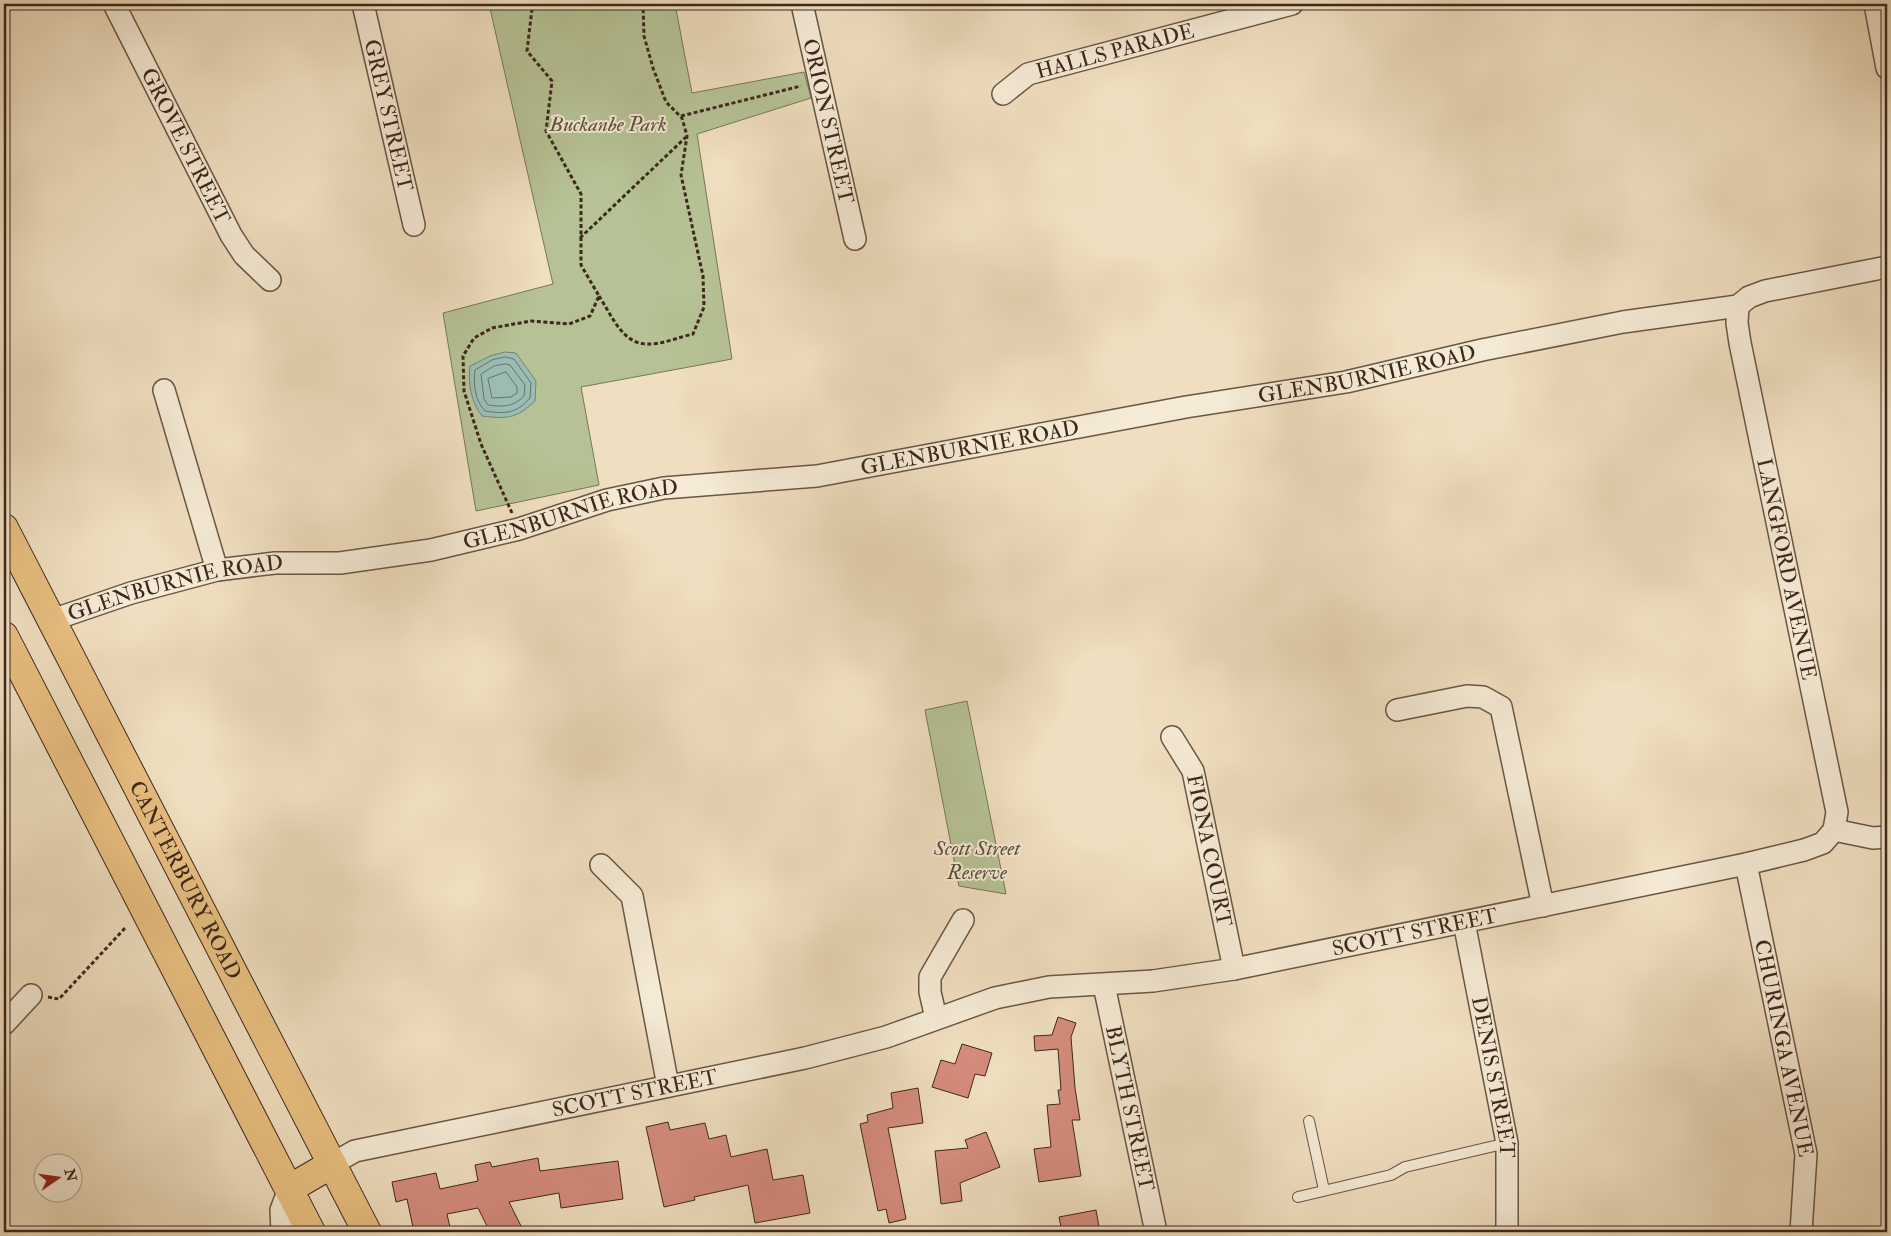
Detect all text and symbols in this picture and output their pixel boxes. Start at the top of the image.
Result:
street label: HALLS PARADE [1033,18,1197,85]
street label: ORION STREET [796,36,860,207]
street label: GREY STREET [358,37,419,194]
street label: GROVE STREET [135,64,236,229]
park label: Buckanbe Park [548,111,667,138]
street label: GLENBURNIE ROAD [1256,339,1479,410]
street label: GLENBURNIE ROAD [858,414,1081,482]
street label: LANGFORD AVENUE [1750,456,1822,682]
street label: GLENBURNIE ROAD [460,474,679,556]
street label: GLENBURNIE ROAD [64,549,285,628]
street label: FIONA COURT [1180,772,1238,929]
street label: CANTERBURY ROAD [123,776,247,984]
park label: Scott Street Reserve [933,835,1021,886]
street label: SCOTT STREET [1330,902,1500,963]
street label: CHURINGA AVENUE [1748,937,1819,1159]
street label: DENIS STREET [1465,994,1520,1158]
street label: BLYTH STREET [1099,1023,1160,1194]
street label: SCOTT STREET [550,1063,720,1124]
north arrow [32,1154,82,1204]
text: N [60,1166,80,1184]

